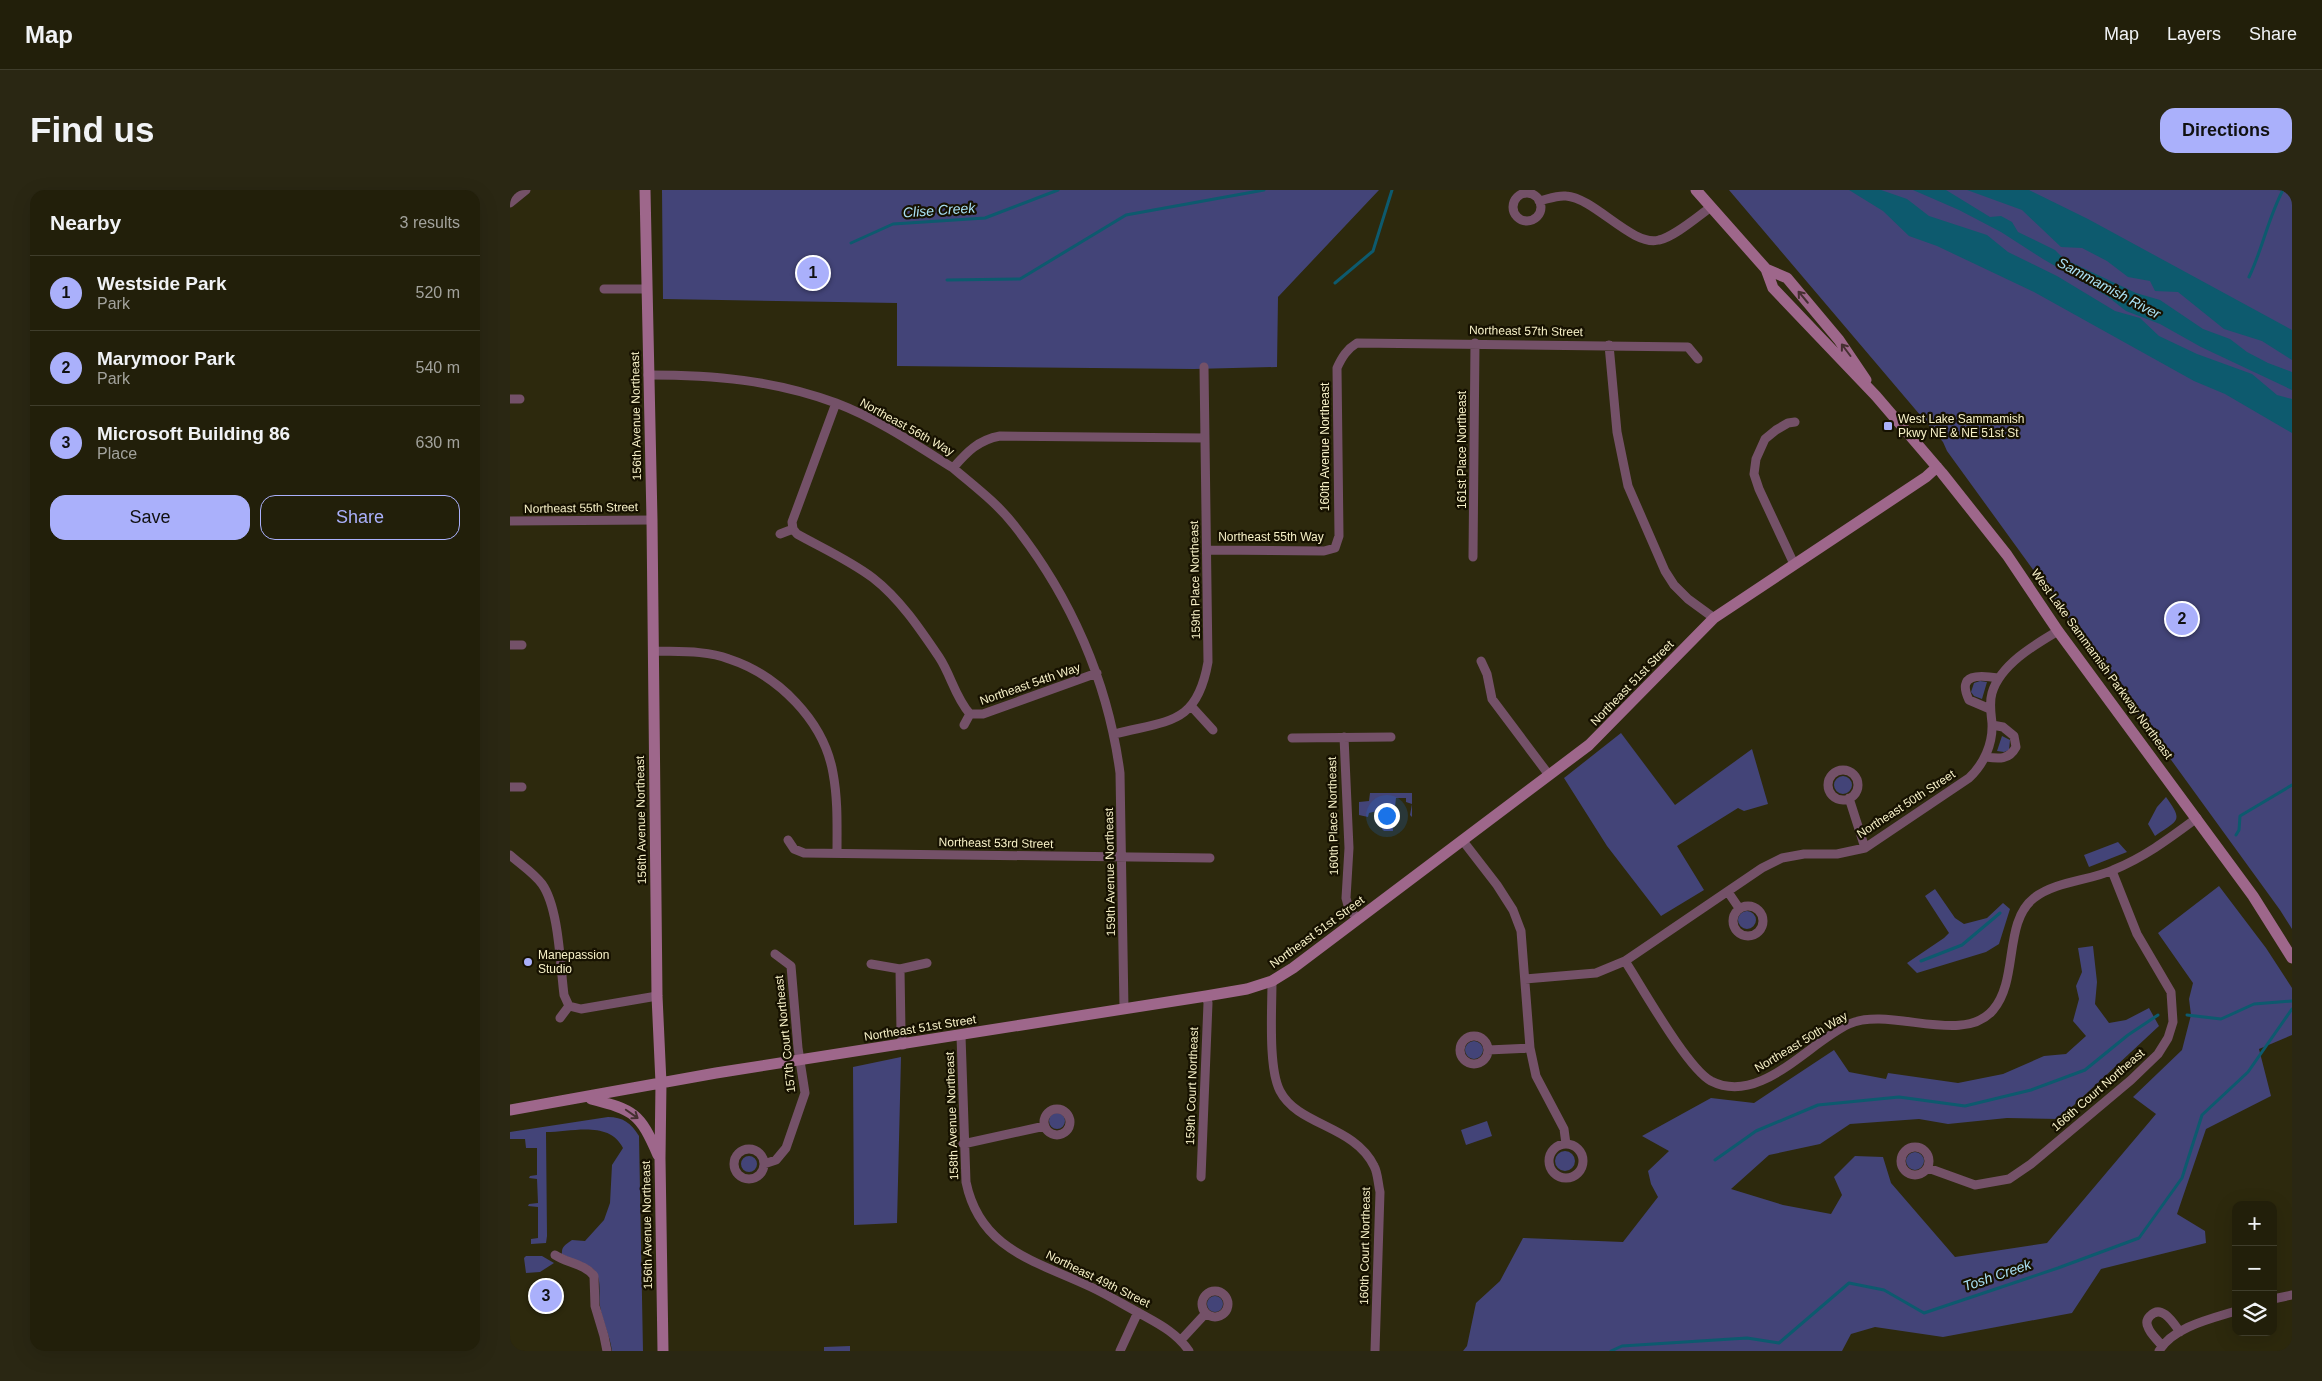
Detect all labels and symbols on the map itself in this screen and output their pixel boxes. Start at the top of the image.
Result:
water label: Clise Creek [902,199,977,221]
pin: 1 [797,254,829,292]
water label: Sammamish River [2055,254,2164,323]
one-way arrow [1798,290,1809,303]
street label: Northeast 57th Street [1469,323,1584,339]
one-way arrow [1841,343,1851,357]
street label: 156th Avenue Northeast [628,351,644,480]
street label: 160th Avenue Northeast [1318,382,1332,511]
street label: 161st Place Northeast [1455,390,1469,509]
street label: Northeast 56th Way [857,395,957,459]
place label: West Lake Sammamish Pkwy NE & NE 51st St [1898,412,2025,440]
marker: West Lake Sammamish Pkwy NE & NE 51st St [1882,420,1894,432]
street label: Northeast 55th Street [524,500,639,516]
street label: 159th Place Northeast [1187,520,1203,639]
street label: Northeast 55th Way [1218,530,1324,544]
street label: West Lake Sammamish Parkway Northeast [2028,566,2176,762]
pin: 2 [2166,600,2198,638]
street label: Northeast 51st Street [1588,637,1677,729]
street label: Northeast 54th Way [978,660,1082,708]
street label: 156th Avenue Northeast [633,755,649,884]
street label: 160th Place Northeast [1325,756,1341,875]
street label: Northeast 50th Street [1854,767,1958,841]
your location [1374,803,1400,829]
street label: 159th Avenue Northeast [1102,807,1118,936]
street label: Northeast 53rd Street [939,835,1054,851]
street label: Northeast 51st Street [1267,893,1368,971]
place label: Manepassion Studio [538,948,609,976]
marker: Manepassion Studio [522,956,534,968]
street label: 157th Court Northeast [772,974,798,1093]
street label: Northeast 50th Way [1752,1009,1850,1075]
street label: Northeast 51st Street [863,1012,978,1044]
street label: 159th Court Northeast [1183,1026,1201,1145]
street label: 166th Court Northeast [2049,1046,2148,1134]
street label: 158th Avenue Northeast [943,1051,961,1180]
one-way arrow [625,1109,639,1119]
street label: 156th Avenue Northeast [639,1160,655,1289]
street label: 160th Court Northeast [1357,1186,1373,1305]
street label: Northeast 49th Street [1044,1248,1153,1311]
water label: Tosh Creek [1961,1256,2034,1294]
pin: 3 [530,1277,562,1315]

